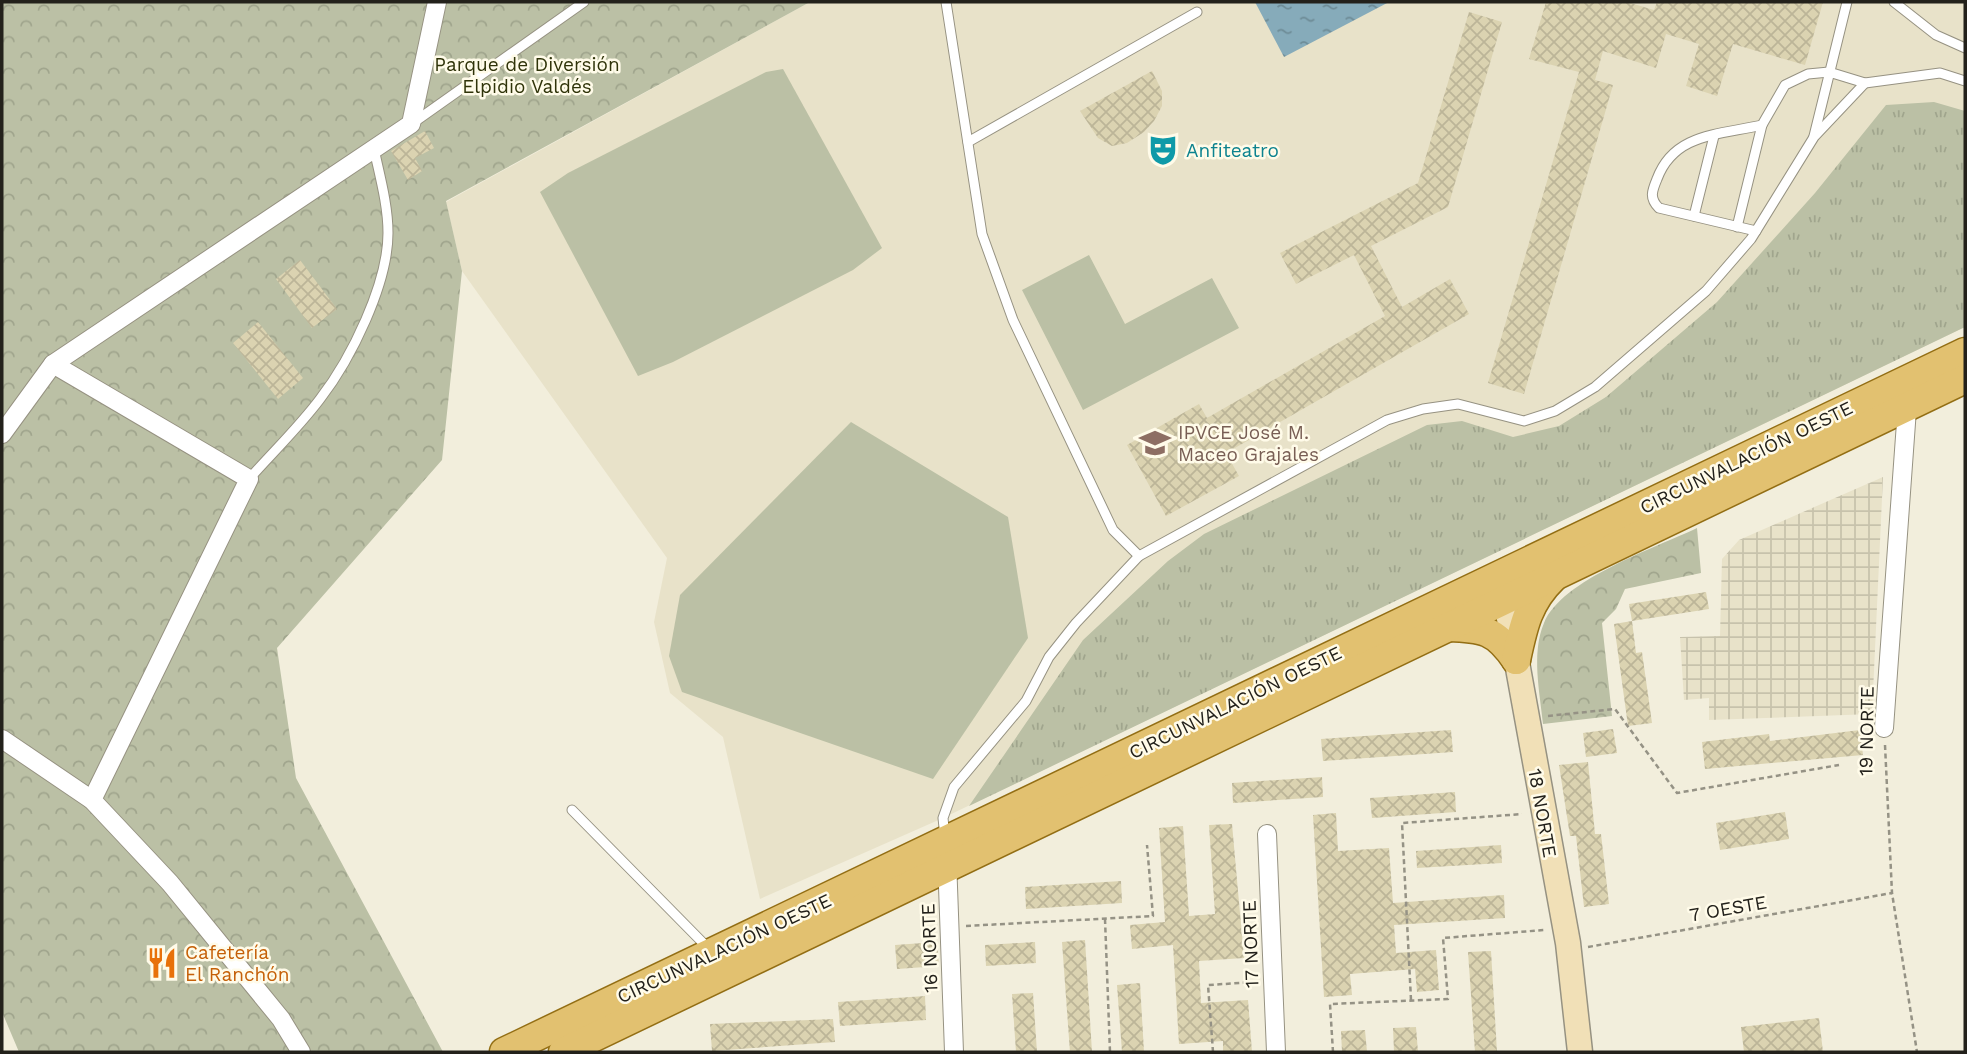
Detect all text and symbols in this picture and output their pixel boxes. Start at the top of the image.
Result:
park label: Parque de Diversión Elpidio Valdés [434,53,620,98]
theatre icon: Anfiteatro [1146,133,1180,167]
place label: Anfiteatro [1186,139,1279,162]
street label: CIRCUNVALACIÓN OESTE [1636,396,1856,519]
place label: IPVCE José M. Maceo Grajales [1178,421,1319,466]
school or university icon: IPVCE José M. Maceo Grajales [1138,426,1172,460]
street label: CIRCUNVALACIÓN OESTE [1125,641,1345,764]
street label: 19 NORTE [1854,686,1879,776]
street label: 18 NORTE [1523,767,1562,859]
street label: CIRCUNVALACIÓN OESTE [613,889,835,1008]
street label: 7 OESTE [1688,890,1769,927]
street label: 17 NORTE [1237,900,1264,988]
street label: 16 NORTE [916,903,943,993]
place label: Cafetería El Ranchón [185,941,289,986]
restaurant icon: Cafetería El Ranchón [145,946,179,980]

